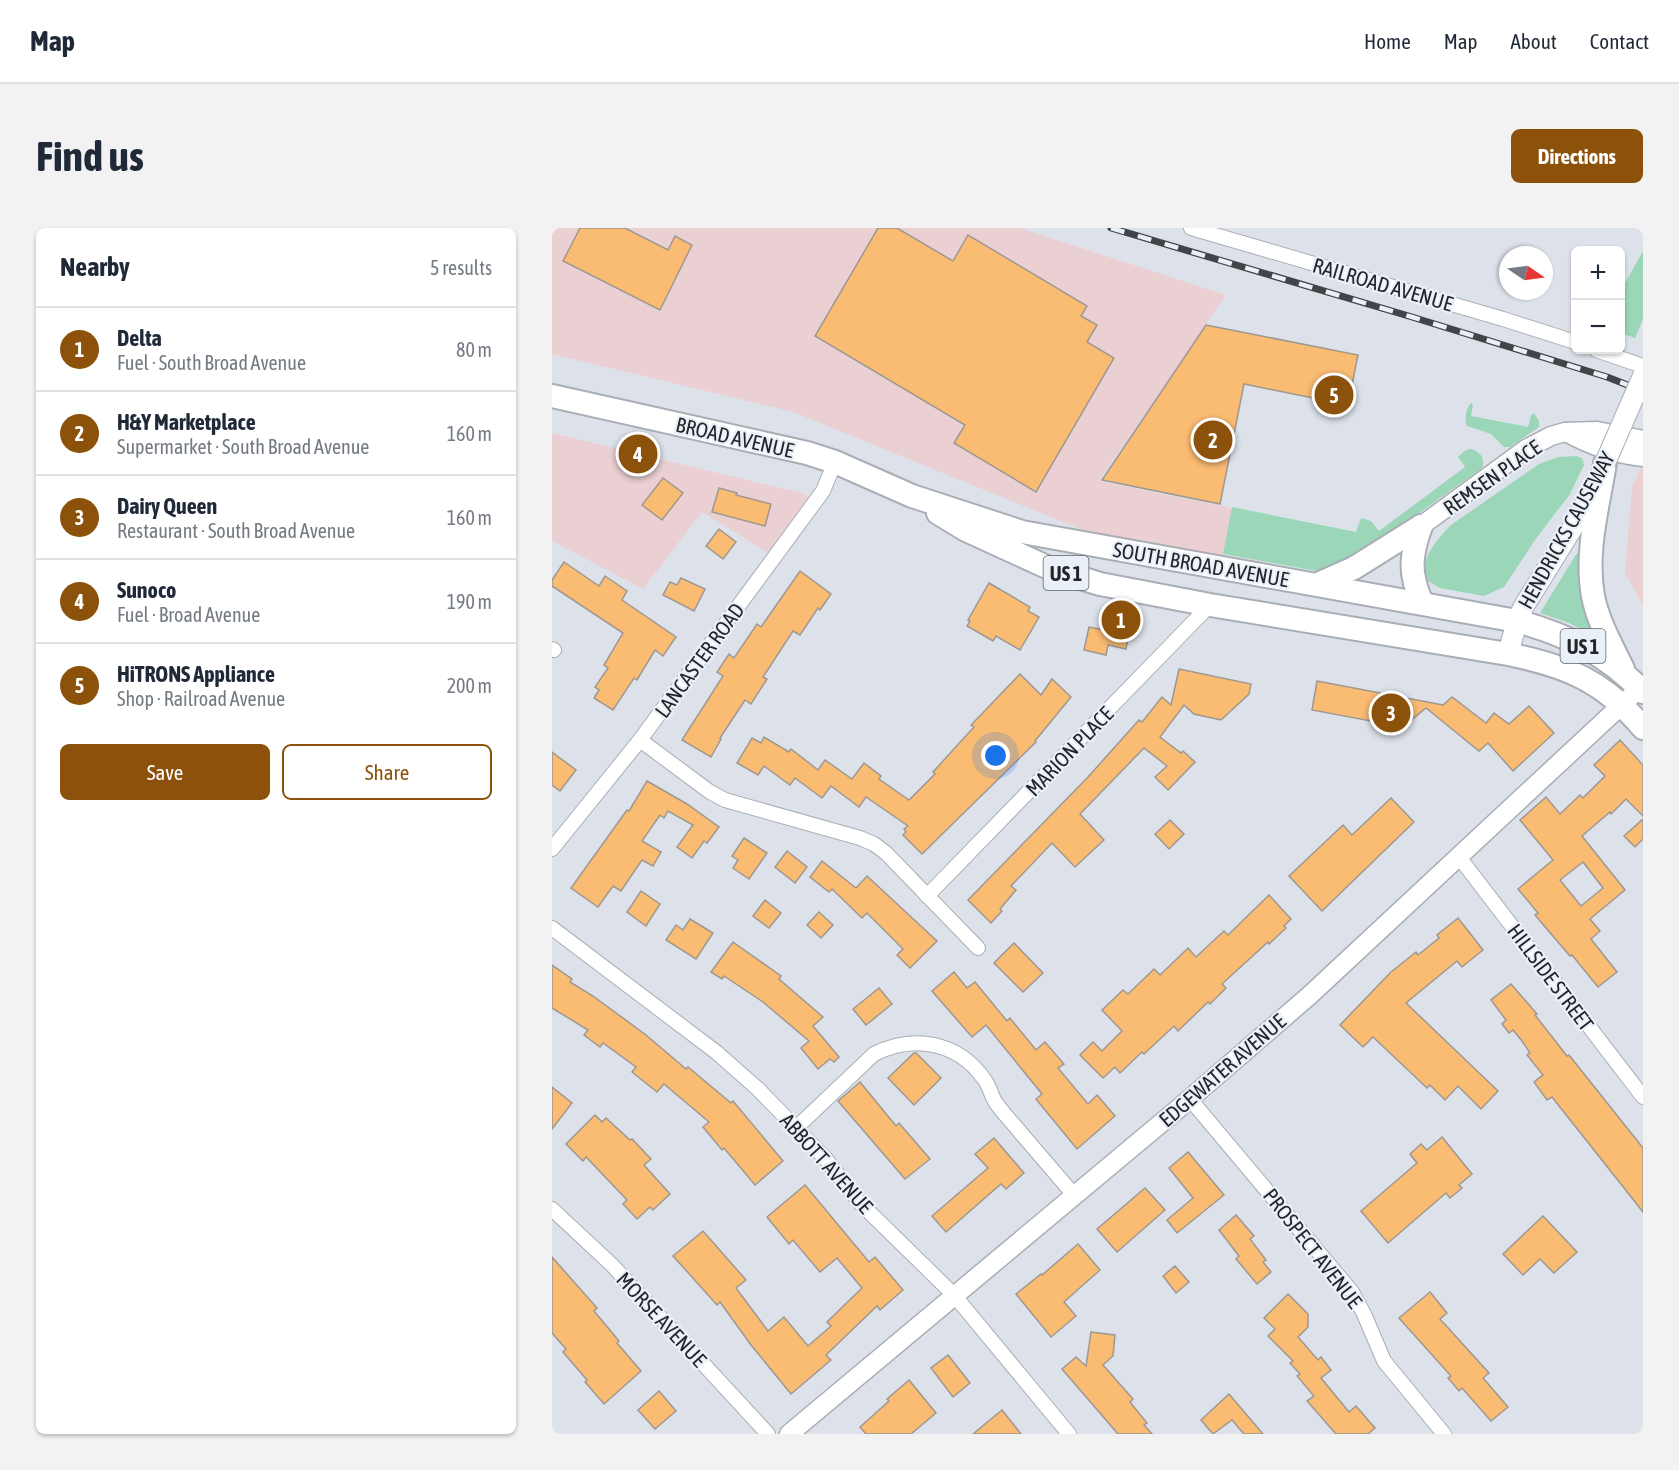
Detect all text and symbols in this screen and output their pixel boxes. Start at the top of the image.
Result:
text: Map [30,25,75,57]
text: Home [1364,29,1411,53]
text: Map [1444,29,1478,53]
text: About [1511,29,1557,53]
text: Contact [1590,29,1649,53]
button: Directions [1511,129,1643,183]
text: Find us [36,132,144,180]
north arrow [1499,246,1553,300]
map controls [1571,246,1625,354]
button: + [1571,246,1625,300]
text: Nearby [60,252,130,282]
street label: RAILROAD AVENUE [1310,253,1456,315]
text: 5 results [430,256,492,279]
button: − [1571,300,1625,354]
text: Delta [117,325,162,351]
text: 1 [75,338,84,361]
text: 80 m [456,338,492,361]
text: Fuel · South Broad Avenue [117,351,306,374]
pin: 5 [1314,372,1354,418]
text: H&Y Marketplace [117,409,256,435]
street label: BROAD AVENUE [674,412,796,462]
pin: 2 [1194,418,1232,462]
text: 2 [75,422,84,445]
text: 160 m [447,422,492,445]
pin: 4 [618,432,658,476]
text: Supermarket · South Broad Avenue [117,435,369,458]
street label: REMSEN PLACE [1439,435,1545,519]
street label: HENDRICKS CAUSEWAY [1513,447,1619,613]
text: Dairy Queen [117,493,217,519]
text: 3 [75,506,84,529]
text: 160 m [447,506,492,529]
text: Restaurant · South Broad Avenue [117,519,355,542]
street label: SOUTH BROAD AVENUE [1111,537,1291,591]
road number: US 1 [1044,556,1088,590]
text: Sunoco [117,577,176,603]
text: 4 [75,590,84,613]
text: 190 m [447,590,492,613]
street label: LANCASTER ROAD [649,598,749,722]
pin: 1 [1102,598,1140,642]
text: Fuel · Broad Avenue [117,603,260,626]
road number: US 1 [1560,629,1606,663]
text: HiTRONS Appliance [117,661,275,687]
text: 5 [75,674,84,697]
text: 200 m [447,674,492,697]
text: Shop · Railroad Avenue [117,687,285,710]
pin: 3 [1372,690,1410,736]
street label: MARION PLACE [1020,701,1118,801]
your location [981,741,1010,770]
button: Save [60,744,270,800]
button: Share [282,744,492,800]
street label: HILLSIDE STREET [1503,919,1599,1035]
street label: EDGEWATER AVENUE [1154,1009,1290,1131]
street label: ABBOTT AVENUE [776,1108,878,1218]
street label: PROSPECT AVENUE [1259,1183,1367,1313]
street label: MORSE AVENUE [612,1267,712,1371]

